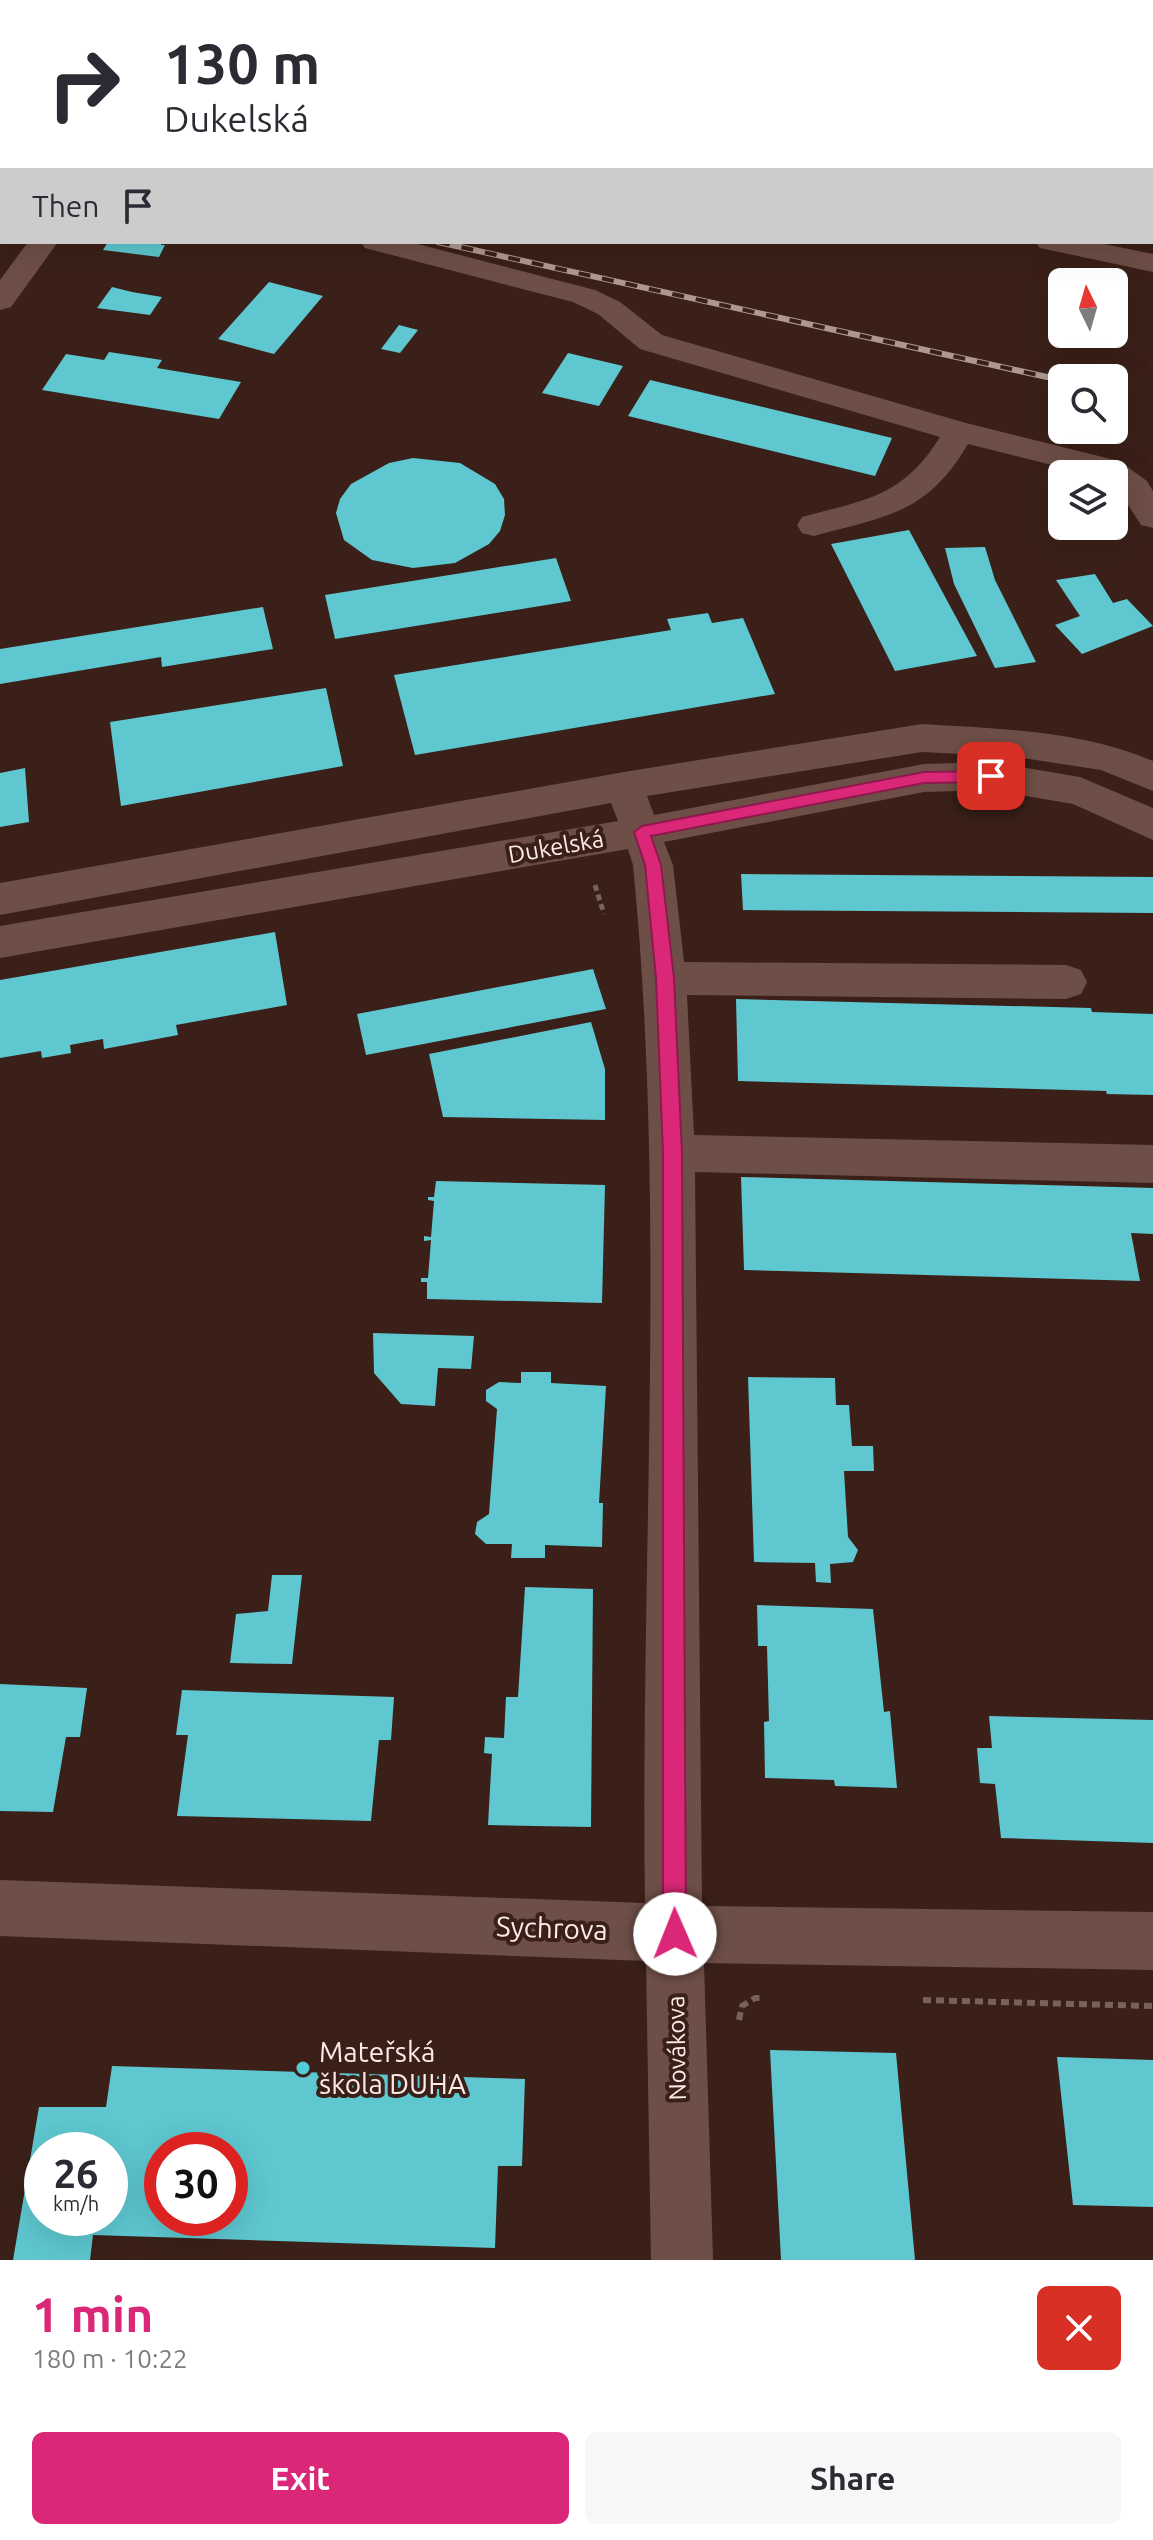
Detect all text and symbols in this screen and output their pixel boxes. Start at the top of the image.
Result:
icon: right [32,32,136,136]
text: 130 m [164,32,320,95]
text: Dukelská [164,98,309,139]
icon: arrive [116,184,160,228]
text: Then [32,189,100,223]
north arrow [1048,268,1128,348]
map controls [1048,268,1128,540]
button: search [1048,364,1128,444]
button: layers [1048,460,1128,540]
pin [957,742,1025,810]
icon: arrive [969,754,1013,798]
street label: Dukelská [506,825,606,868]
position arrow [633,1892,717,1976]
street label: Sychrova [496,1910,608,1945]
street label: Novákova [662,1995,691,2101]
place label: Mateřská škola DUHA [319,2036,466,2099]
marker: Mateřská škola DUHA [294,2059,312,2077]
speed limit sign: 30 [144,2132,248,2236]
text: 26 [53,2151,99,2196]
text: km/h [53,2192,99,2215]
button: close [1037,2286,1121,2370]
text: 1 min [32,2287,153,2341]
text: 180 m · 10:22 [32,2344,188,2373]
button: Exit [32,2432,569,2524]
button: Share [585,2432,1121,2524]

